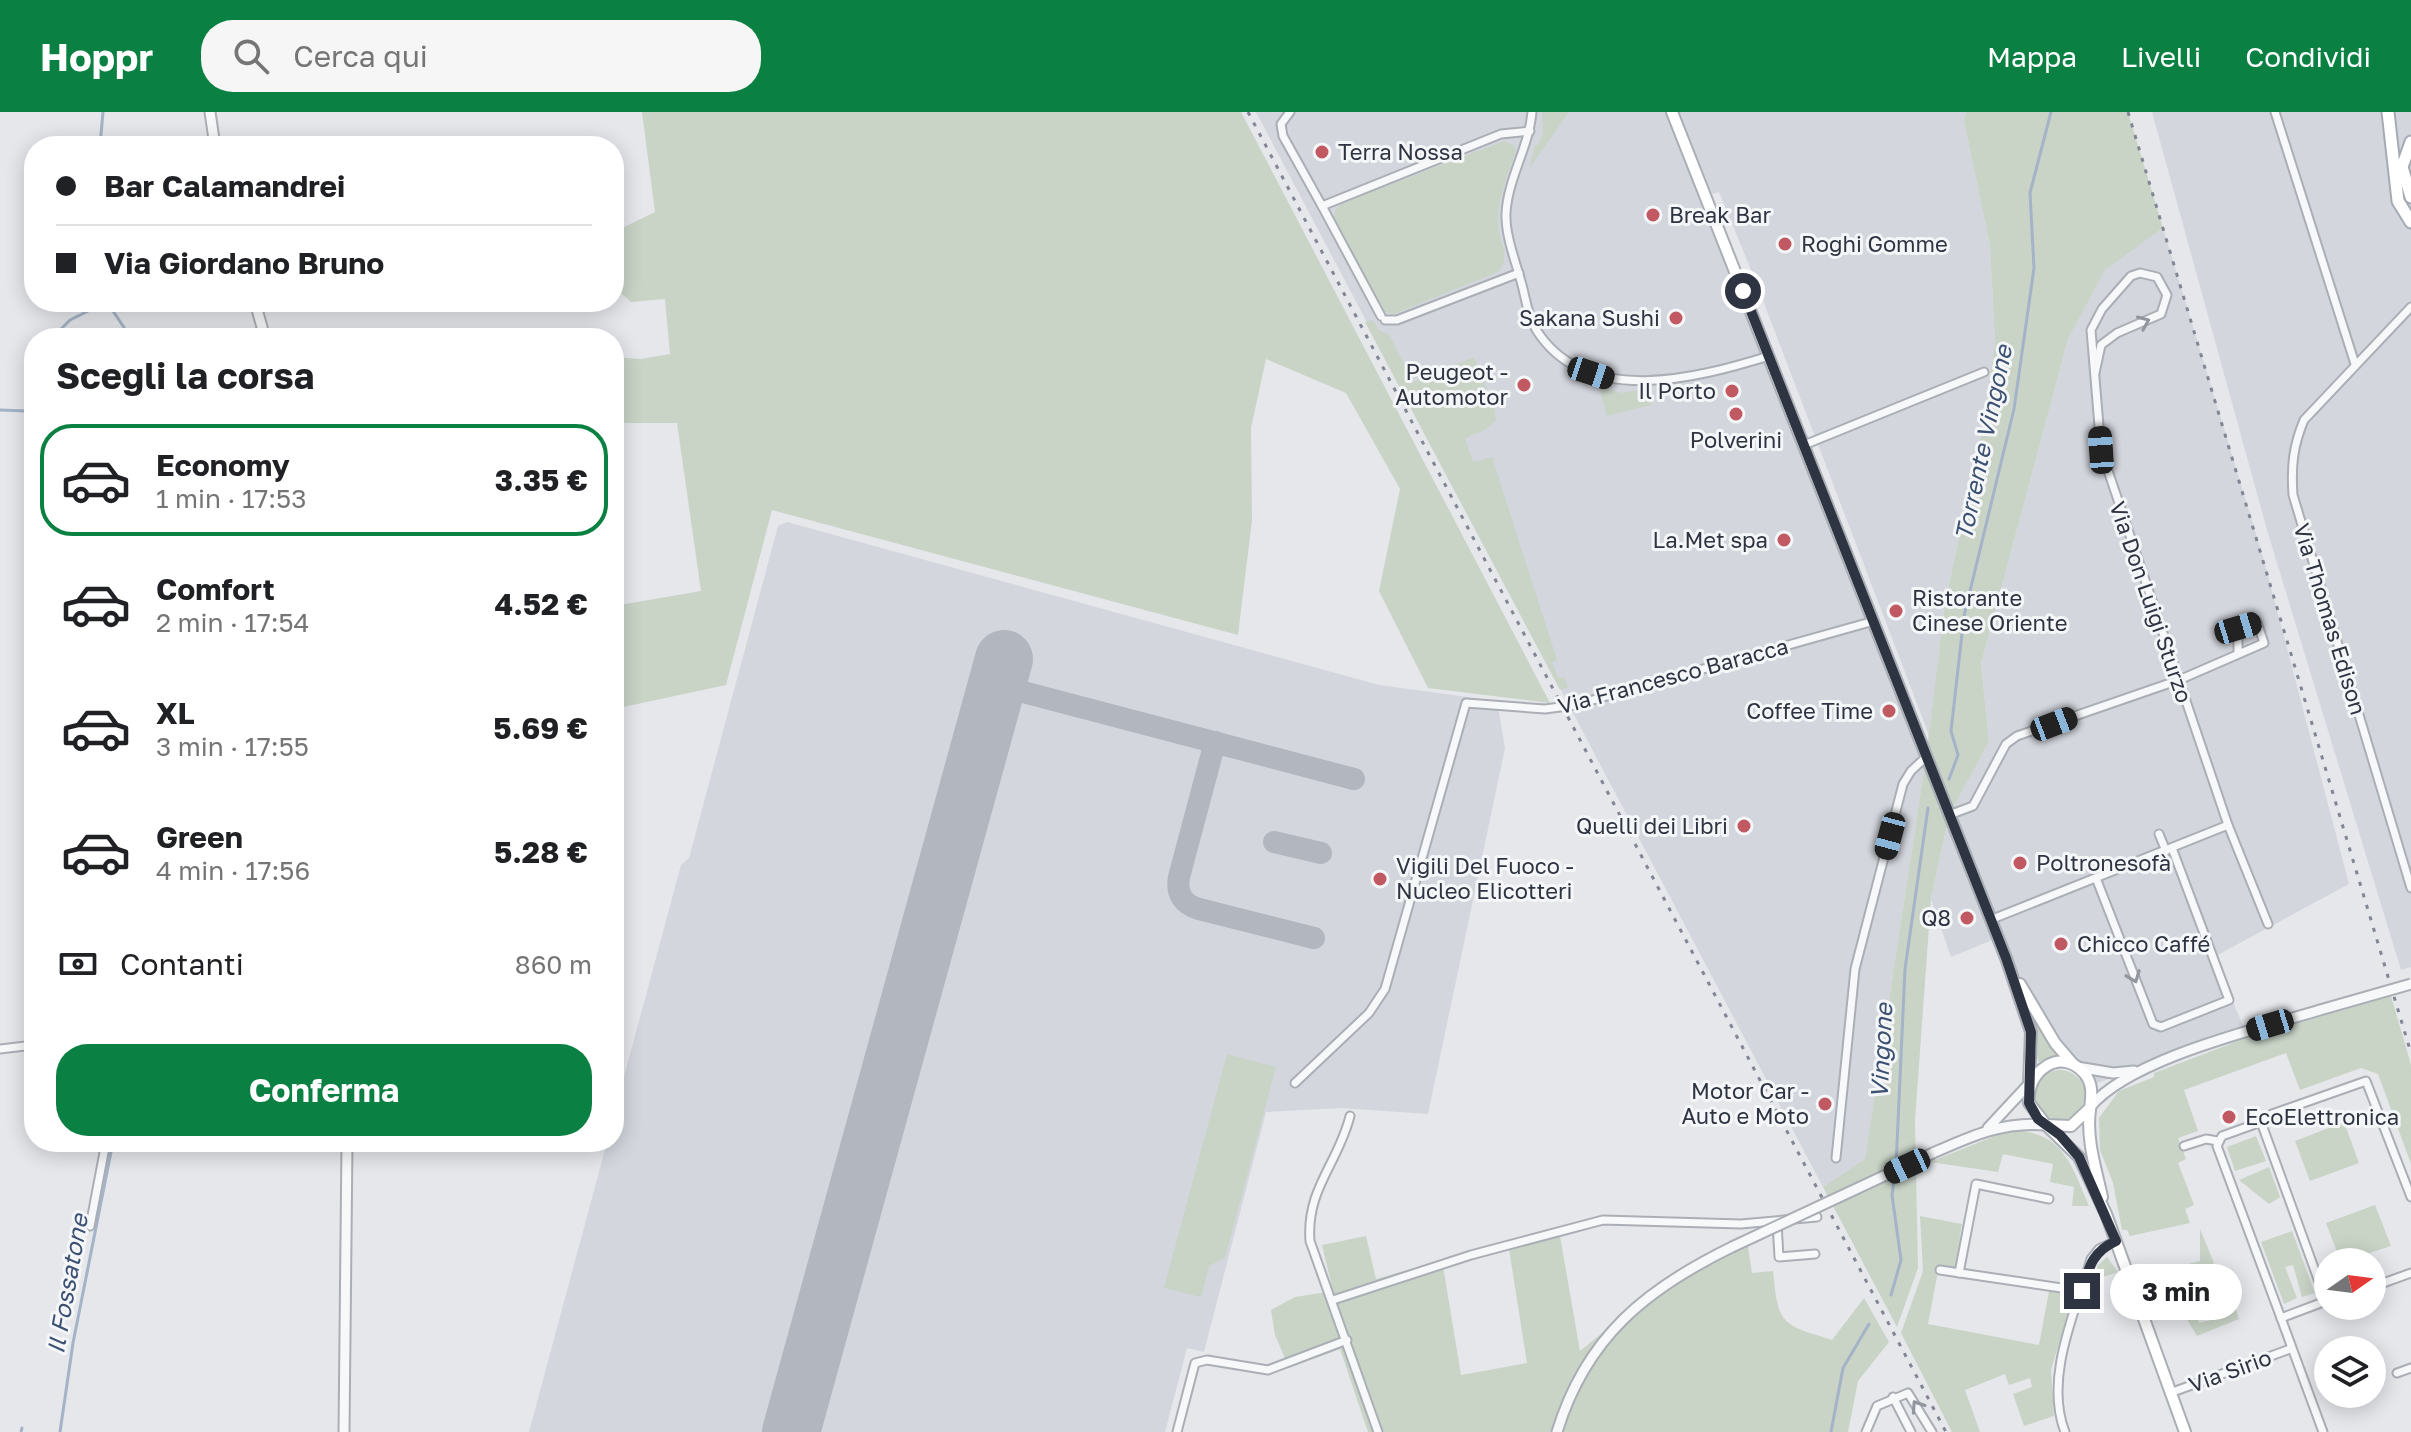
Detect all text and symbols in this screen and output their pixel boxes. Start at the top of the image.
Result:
search box [201,20,761,92]
text: Hoppr [40,34,153,79]
icon: search [229,34,273,78]
text: Cerca qui [293,38,428,74]
text: Mappa [1987,40,2077,73]
text: Livelli [2121,40,2201,73]
text: Condividi [2245,40,2371,73]
place label: Terra Nossa [1338,138,1463,165]
marker: Terra Nossa [1313,143,1331,161]
text: Bar Calamandrei [104,168,345,204]
place label: Break Bar [1669,201,1771,228]
marker: Break Bar [1644,206,1662,224]
place label: Roghi Gomme [1801,230,1948,257]
marker: Roghi Gomme [1776,235,1794,253]
text: Via Giordano Bruno [104,245,384,281]
route start [1725,273,1761,309]
place label: Sakana Sushi [1519,304,1660,331]
marker: Sakana Sushi [1667,309,1685,327]
one-way arrow [2136,316,2150,332]
water label: Torrente Vingone [1948,340,2019,543]
text: Scegli la corsa [56,354,314,397]
car [1564,354,1618,392]
place label: Peugeot - Automotor [1395,358,1508,410]
marker: Peugeot - Automotor [1515,376,1533,394]
place label: Il Porto [1638,377,1716,404]
marker: Il Porto [1723,382,1741,400]
marker: Polverini [1727,405,1745,423]
car [2087,425,2115,475]
place label: Polverini [1690,426,1782,453]
icon: car [60,444,132,516]
text: Economy [156,447,290,483]
text: 3.35 € [495,462,588,498]
text: 1 min · 17:53 [156,483,306,514]
street label: Via Don Luigi Sturzo [2104,497,2199,706]
street label: Via Thomas Edison [2288,520,2372,718]
place label: La.Met spa [1653,526,1768,553]
marker: La.Met spa [1775,531,1793,549]
icon: car [60,568,132,640]
text: Comfort [156,571,275,607]
place label: Ristorante Cinese Oriente [1912,584,2067,636]
text: 4.52 € [494,586,588,622]
marker: Ristorante Cinese Oriente [1887,602,1905,620]
text: 2 min · 17:54 [156,607,309,638]
car [2212,610,2264,646]
street label: Via Francesco Baracca [1555,632,1791,719]
icon: car [60,692,132,764]
text: XL [156,695,195,731]
place label: Coffee Time [1746,697,1873,724]
marker: Coffee Time [1880,702,1898,720]
car [2027,704,2081,744]
text: 5.69 € [493,710,588,746]
text: 3 min · 17:55 [156,731,309,762]
car [1872,810,1908,862]
place label: Quelli dei Libri [1576,812,1728,839]
icon: car [60,816,132,888]
marker: Quelli dei Libri [1735,817,1753,835]
text: Green [156,819,243,855]
text: 5.28 € [494,834,588,870]
place label: Poltronesofà [2036,849,2171,876]
place label: Vigili Del Fuoco - Nucleo Elicotteri [1396,852,1574,904]
marker: Poltronesofà [2011,854,2029,872]
text: 4 min · 17:56 [156,855,310,886]
marker: Vigili Del Fuoco - Nucleo Elicotteri [1371,870,1389,888]
place label: Q8 [1921,904,1951,931]
marker: Q8 [1958,909,1976,927]
place label: Chicco Caffé [2077,930,2210,957]
marker: Chicco Caffé [2052,935,2070,953]
icon: cash [56,942,100,986]
text: Contanti [120,946,244,982]
text: 860 m [515,949,592,980]
one-way arrow [2124,969,2141,983]
water label: Vingone [1864,1001,1899,1099]
car [2244,1007,2296,1043]
button: Conferma [56,1044,592,1136]
place label: Motor Car - Auto e Moto [1682,1077,1809,1129]
marker: Motor Car - Auto e Moto [1816,1095,1834,1113]
place label: EcoElettronica [2245,1103,2399,1130]
marker: EcoElettronica [2220,1108,2238,1126]
car [1880,1145,1934,1187]
water label: Il Fossatone [40,1210,93,1356]
north arrow [2314,1248,2386,1320]
map controls [2314,1248,2386,1408]
callout: 3 min [2110,1263,2242,1319]
route end [2064,1273,2100,1309]
text: 3 min [2142,1276,2210,1307]
button: layers [2314,1336,2386,1408]
street label: Via Sirio [2185,1343,2275,1398]
one-way arrow [1911,1400,1926,1414]

